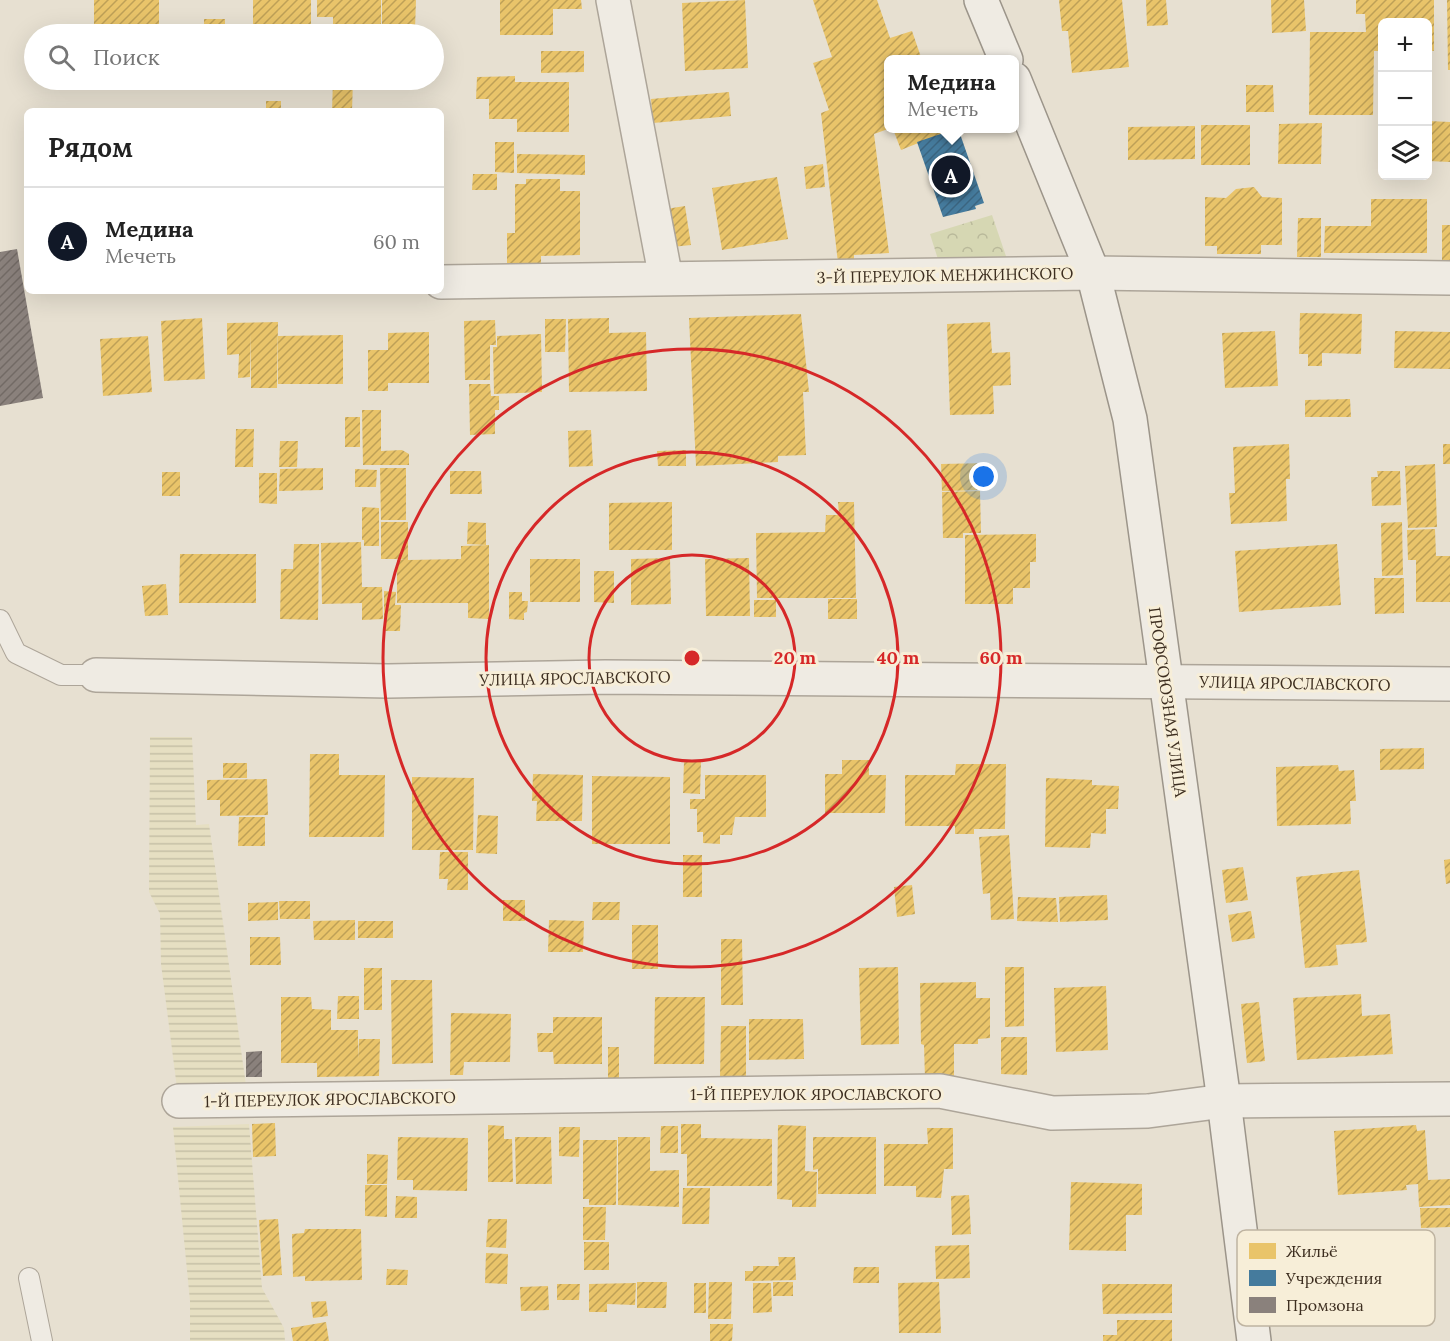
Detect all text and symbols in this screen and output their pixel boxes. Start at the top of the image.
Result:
map controls [1378,18,1432,180]
button: + [1378,18,1432,72]
search box [24,24,444,90]
icon: search [45,41,78,74]
text: Поиск [93,43,159,71]
popup [884,55,1019,133]
text: Медина [907,68,996,96]
button: − [1378,72,1432,126]
text: Мечеть [907,96,978,121]
button: layers [1378,126,1432,180]
text: Рядом [48,131,133,164]
pin: A [932,152,970,198]
text: Медина [105,215,194,243]
text: A [61,229,74,254]
text: 60 m [373,229,420,254]
text: Мечеть [105,243,176,268]
street label: 3-Й ПЕРЕУЛОК МЕНЖИНСКОГО [816,263,1074,287]
your location [969,462,998,491]
street label: ПРОФСОЮЗНАЯ УЛИЦА [1145,606,1191,799]
text: 20 m [774,646,817,669]
text: 40 m [877,646,920,669]
text: 60 m [979,646,1023,669]
centre of rings [682,648,702,668]
street label: УЛИЦА ЯРОСЛАВСКОГО [478,666,671,690]
street label: УЛИЦА ЯРОСЛАВСКОГО [1198,671,1391,695]
street label: 1-Й ПЕРЕУЛОК ЯРОСЛАВСКОГО [690,1084,942,1104]
street label: 1-Й ПЕРЕУЛОК ЯРОСЛАВСКОГО [204,1087,456,1111]
legend [1237,1230,1435,1326]
text: Жильё [1286,1241,1338,1261]
text: Учреждения [1285,1268,1382,1288]
text: Промзона [1286,1295,1364,1315]

